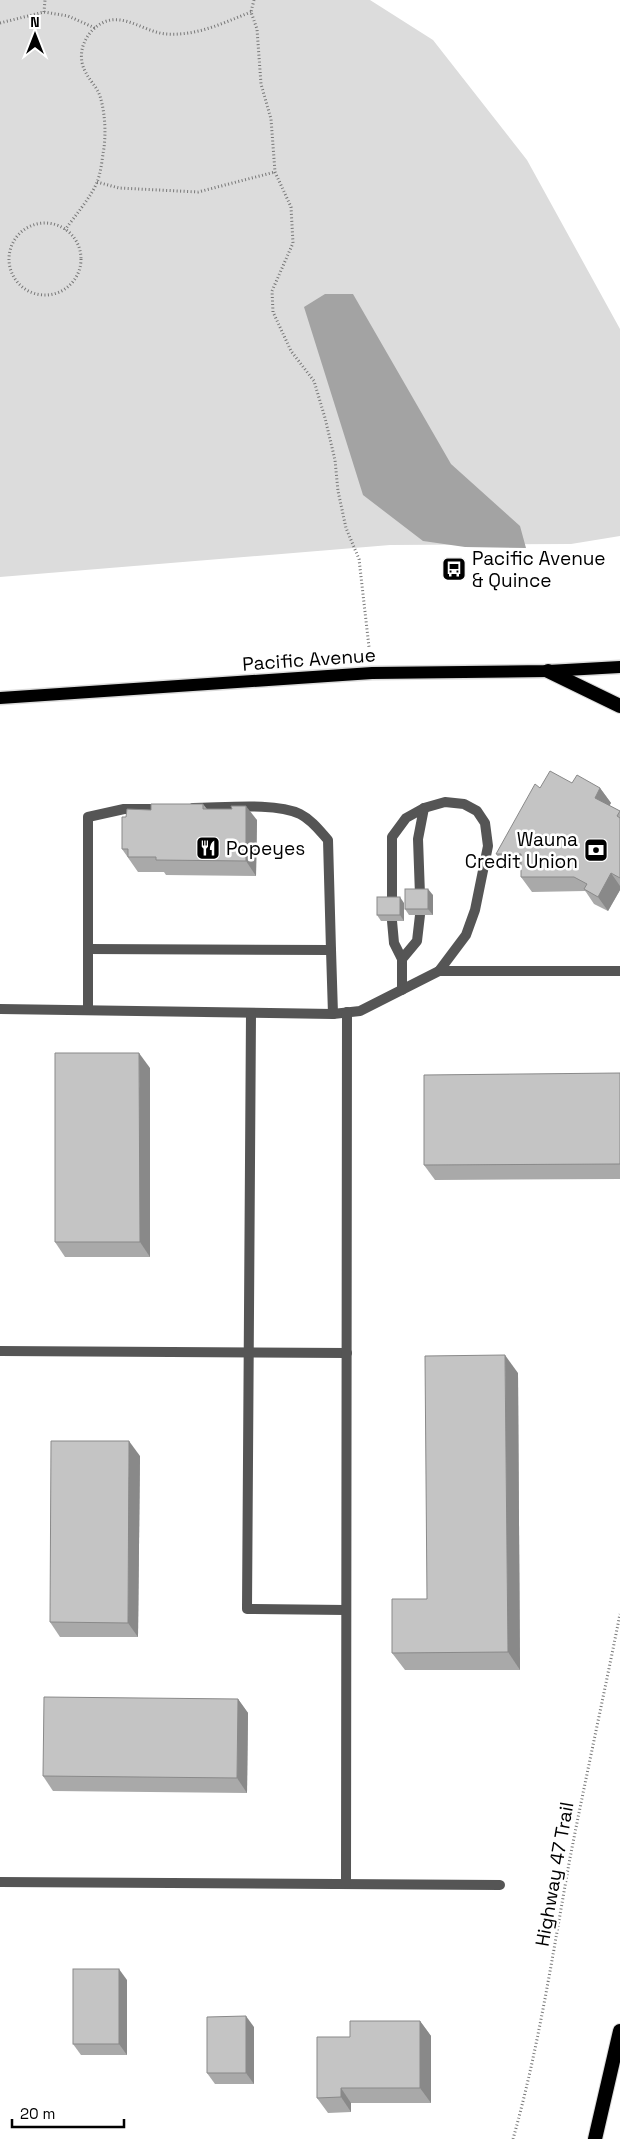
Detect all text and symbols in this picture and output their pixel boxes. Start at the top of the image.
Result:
north arrow [10,10,60,60]
text: N [30,13,40,31]
place label: Pacific Avenue & Quince [472,546,606,593]
bus stop icon: Pacific Avenue & Quince [441,556,467,582]
street label: Pacific Avenue [242,642,377,677]
place label: Wauna Credit Union [465,827,578,874]
restaurant icon: Popeyes [195,835,221,861]
place label: Popeyes [226,836,305,861]
bank icon: Wauna Credit Union [583,837,609,863]
street label: Highway 47 Trail [529,1800,580,1948]
scale bar [12,2096,125,2128]
text: 20 m [20,2104,55,2123]

